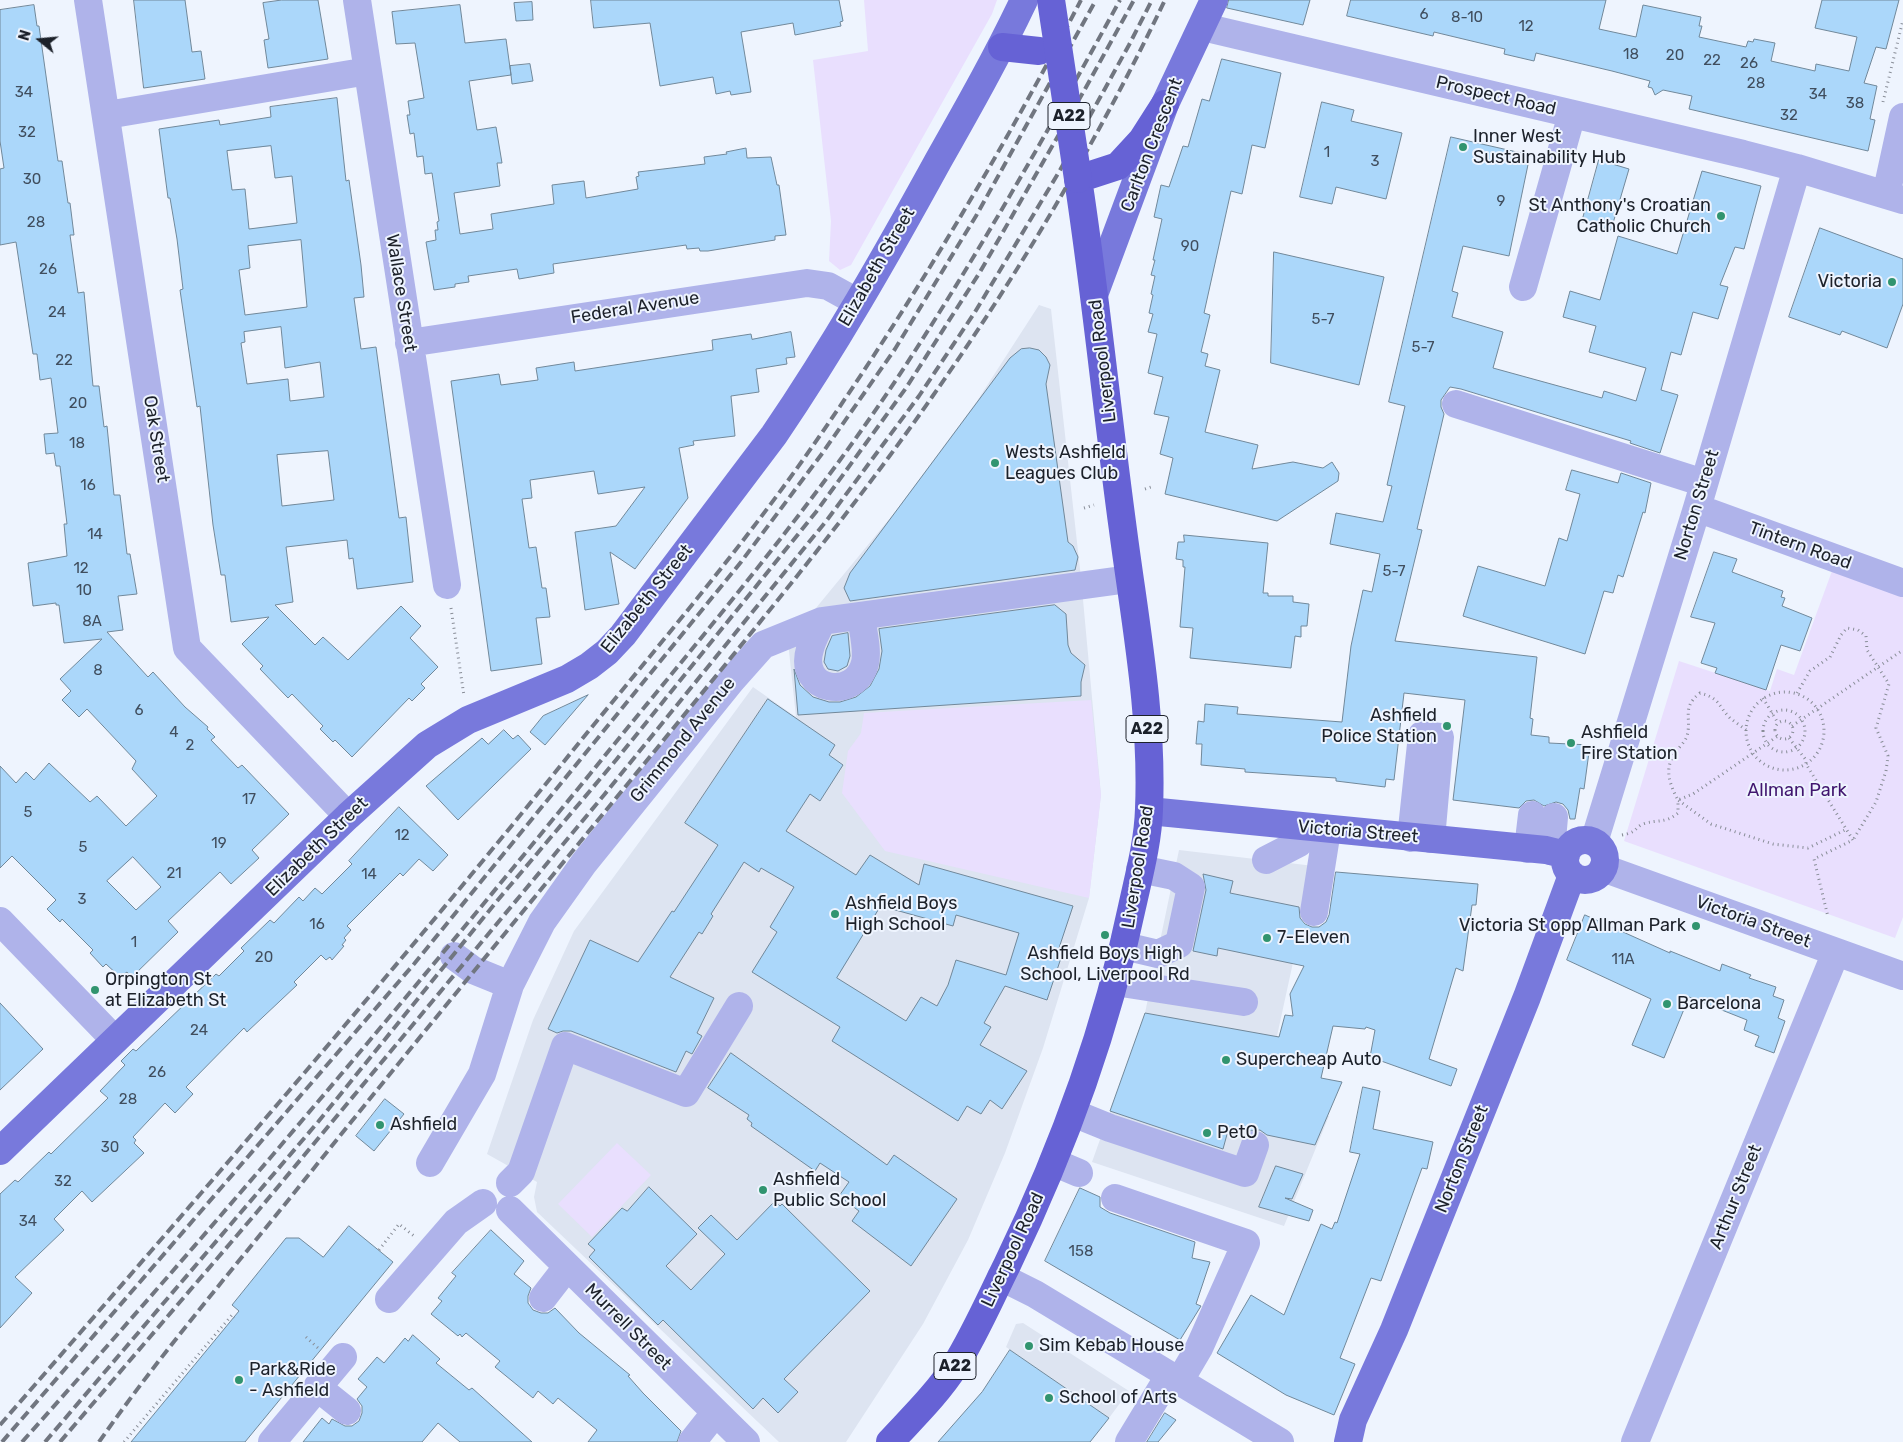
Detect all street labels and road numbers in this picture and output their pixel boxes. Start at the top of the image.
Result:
street label: Prospect Road [1434,72,1558,120]
street label: Carlton Crescent [1117,75,1187,215]
road number: A22 [1048,102,1090,130]
street label: Elizabeth Street [834,204,920,330]
street label: Wallace Street [381,232,421,354]
street label: Federal Avenue [569,287,701,329]
street label: Liverpool Road [1085,298,1121,424]
street label: Oak Street [138,394,174,484]
street label: Norton Street [1670,447,1724,563]
street label: Tintern Road [1746,517,1854,575]
street label: Elizabeth Street [596,540,698,658]
street label: Grimmond Avenue [626,673,740,807]
road number: A22 [1126,716,1168,742]
street label: Elizabeth Street [261,793,373,901]
street label: Liverpool Road [1118,804,1158,930]
street label: Victoria Street [1297,816,1419,848]
street label: Victoria Street [1692,891,1814,953]
street label: Norton Street [1431,1102,1493,1216]
street label: Arthur Street [1705,1141,1767,1253]
street label: Liverpool Road [977,1189,1049,1311]
street label: Murrell Street [580,1279,676,1375]
road number: A22 [934,1352,976,1380]

